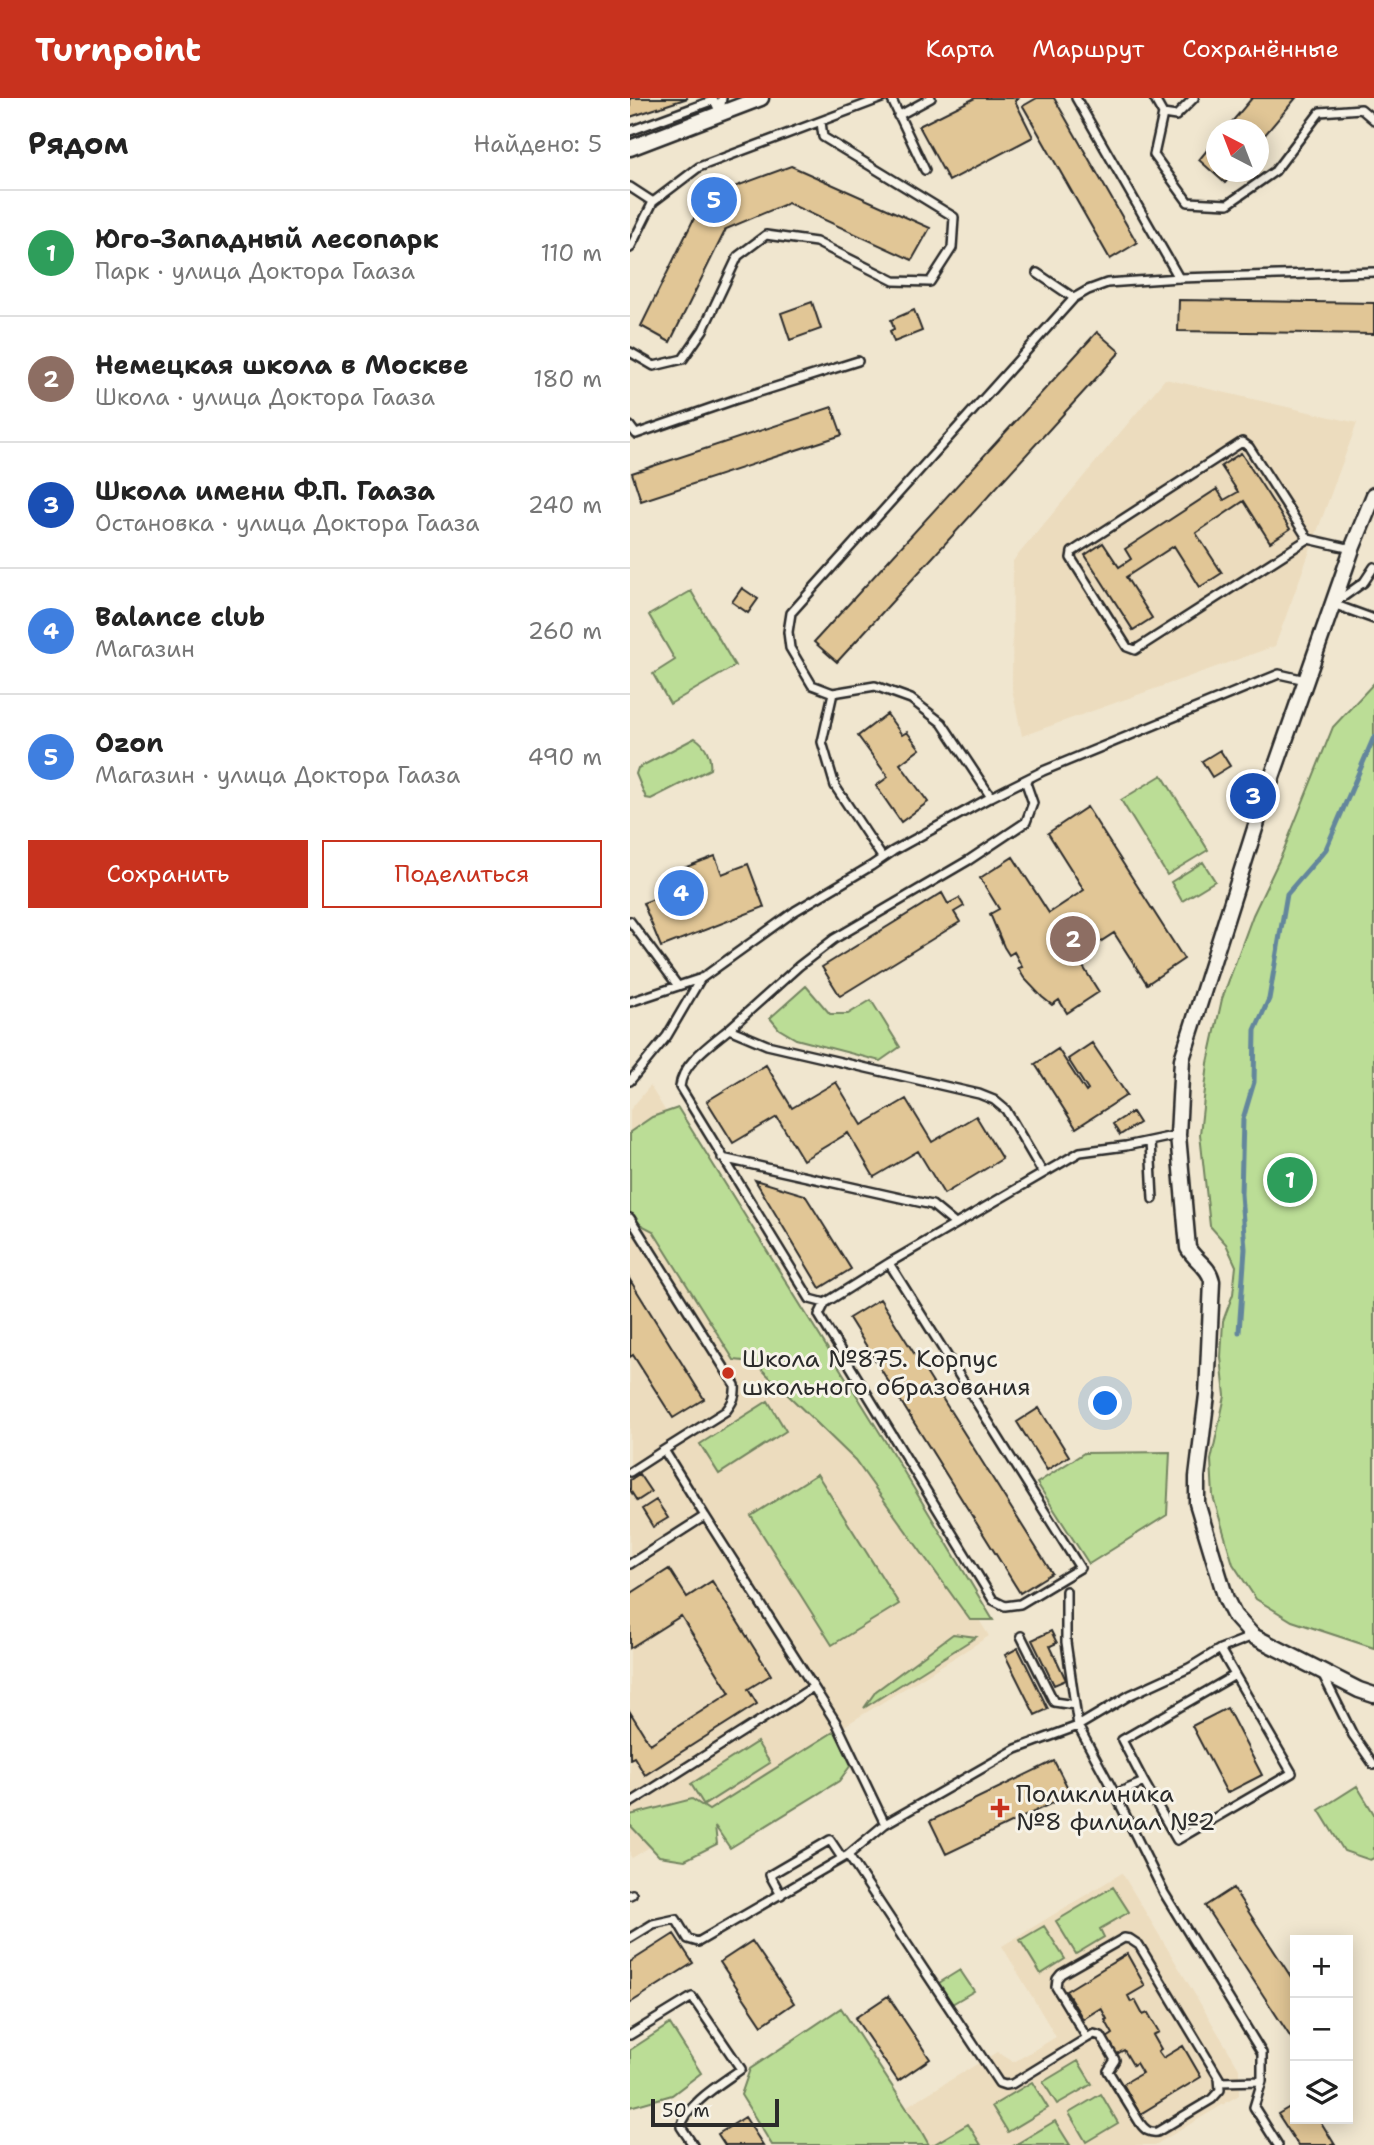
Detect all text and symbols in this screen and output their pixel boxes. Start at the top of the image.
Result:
text: Turnpoint [35,27,201,72]
text: Карта [926,33,994,65]
text: Маршрут [1032,33,1144,65]
text: Сохранённые [1182,33,1339,65]
north arrow [1206,119,1269,182]
text: Рядом [28,123,128,164]
text: Найдено: 5 [474,129,602,159]
pin: 5 [691,174,737,226]
text: Юго-Западный лесопарк [95,221,439,256]
text: 1 [46,238,56,268]
text: 110 m [540,238,602,268]
text: Парк · улица Доктора Гааза [95,256,415,286]
text: Немецкая школа в Москве [95,347,469,382]
text: 2 [43,364,59,394]
text: 180 m [533,364,602,394]
text: Школа · улица Доктора Гааза [95,382,435,412]
text: Школа имени Ф.П. Гааза [95,473,435,508]
text: 3 [43,490,59,520]
text: 240 m [528,490,602,520]
text: Остановка · улица Доктора Гааза [95,508,480,538]
text: Balance club [95,599,265,634]
text: 4 [43,616,59,646]
text: 260 m [528,616,602,646]
text: Магазин [95,634,195,664]
text: Ozon [95,725,164,760]
text: 5 [44,742,58,772]
text: 490 m [527,742,602,772]
text: Магазин · улица Доктора Гааза [95,760,460,790]
pin: 3 [1230,770,1276,822]
button: Сохранить [28,840,308,908]
button: Поделиться [322,840,602,908]
pin: 4 [658,867,704,919]
pin: 2 [1050,913,1096,965]
pin: 1 [1267,1154,1313,1206]
place label: Школа №875. Корпус школьного образования [742,1343,1031,1403]
marker: Школа №875. Корпус школьного образования [720,1365,736,1381]
your location [1088,1386,1122,1420]
place label: Поликлиника №8 филиал №2 [1016,1778,1216,1838]
marker: Поликлиника №8 филиал №2 [990,1798,1010,1818]
map controls [1290,1935,1353,2124]
button: + [1290,1935,1353,1998]
button: − [1290,1998,1353,2061]
button: layers [1290,2061,1353,2124]
scale bar [651,2096,779,2128]
text: 50 m [662,2098,710,2123]

